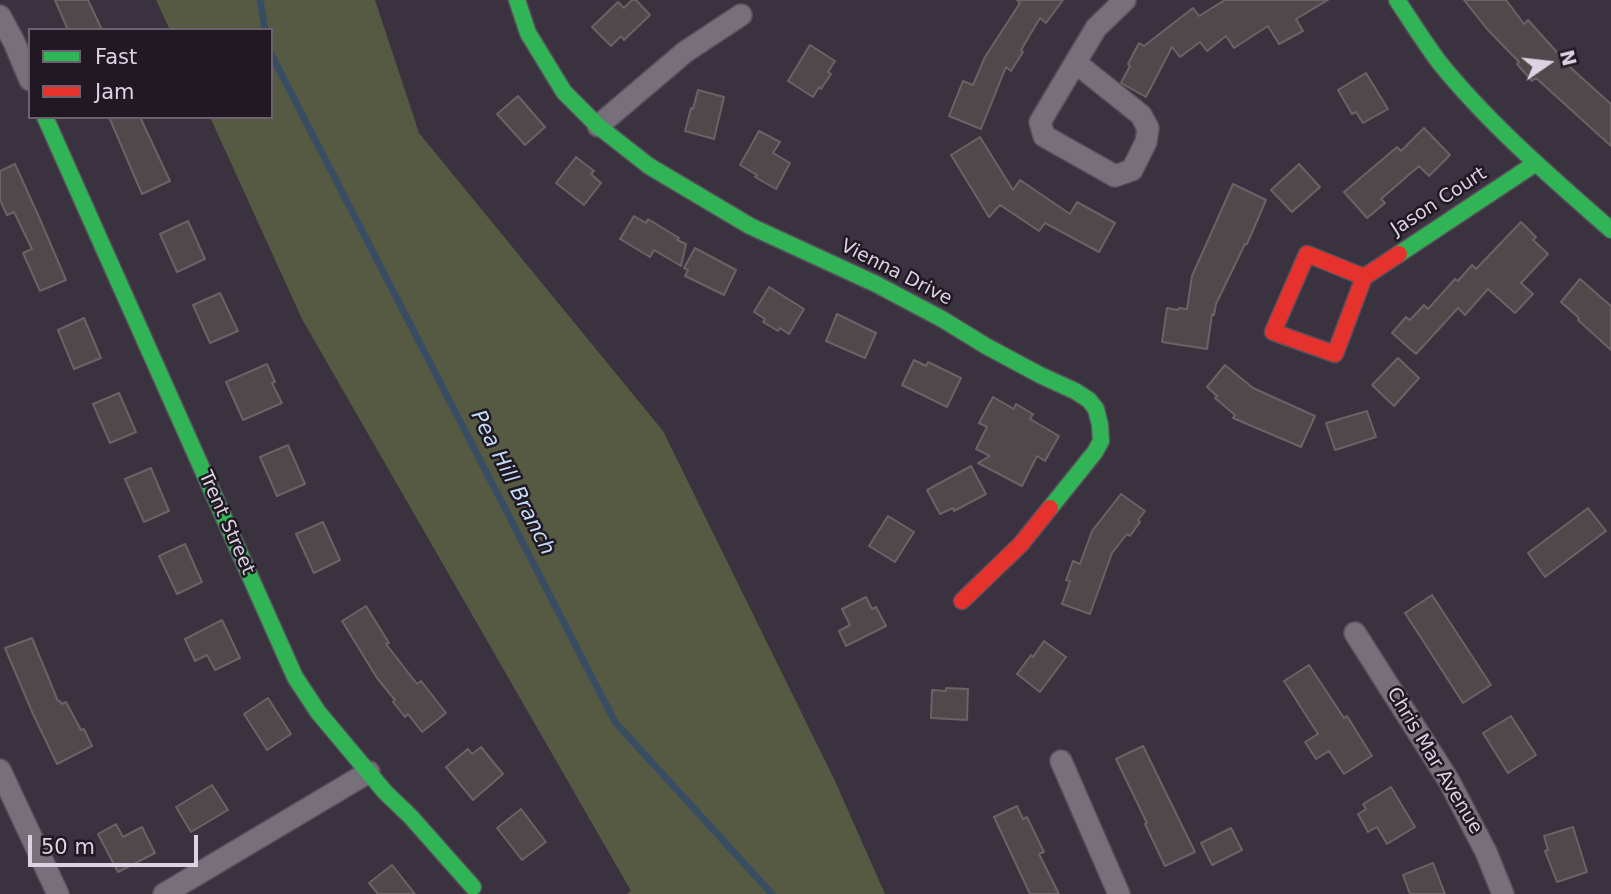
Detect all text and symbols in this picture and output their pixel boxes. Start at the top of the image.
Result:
legend [28,28,273,119]
north arrow [1513,28,1583,98]
text: Fast [95,45,137,69]
text: N [1556,48,1581,68]
text: Jam [95,80,135,104]
street label: Jason Court [1387,163,1491,241]
street label: Vienna Drive [836,235,956,311]
water label: Pea Hill Branch [465,406,559,560]
street label: Trent Street [193,468,259,578]
street label: Chris Mar Avenue [1381,684,1487,838]
scale bar [32,820,201,864]
text: 50 m [41,835,95,859]

